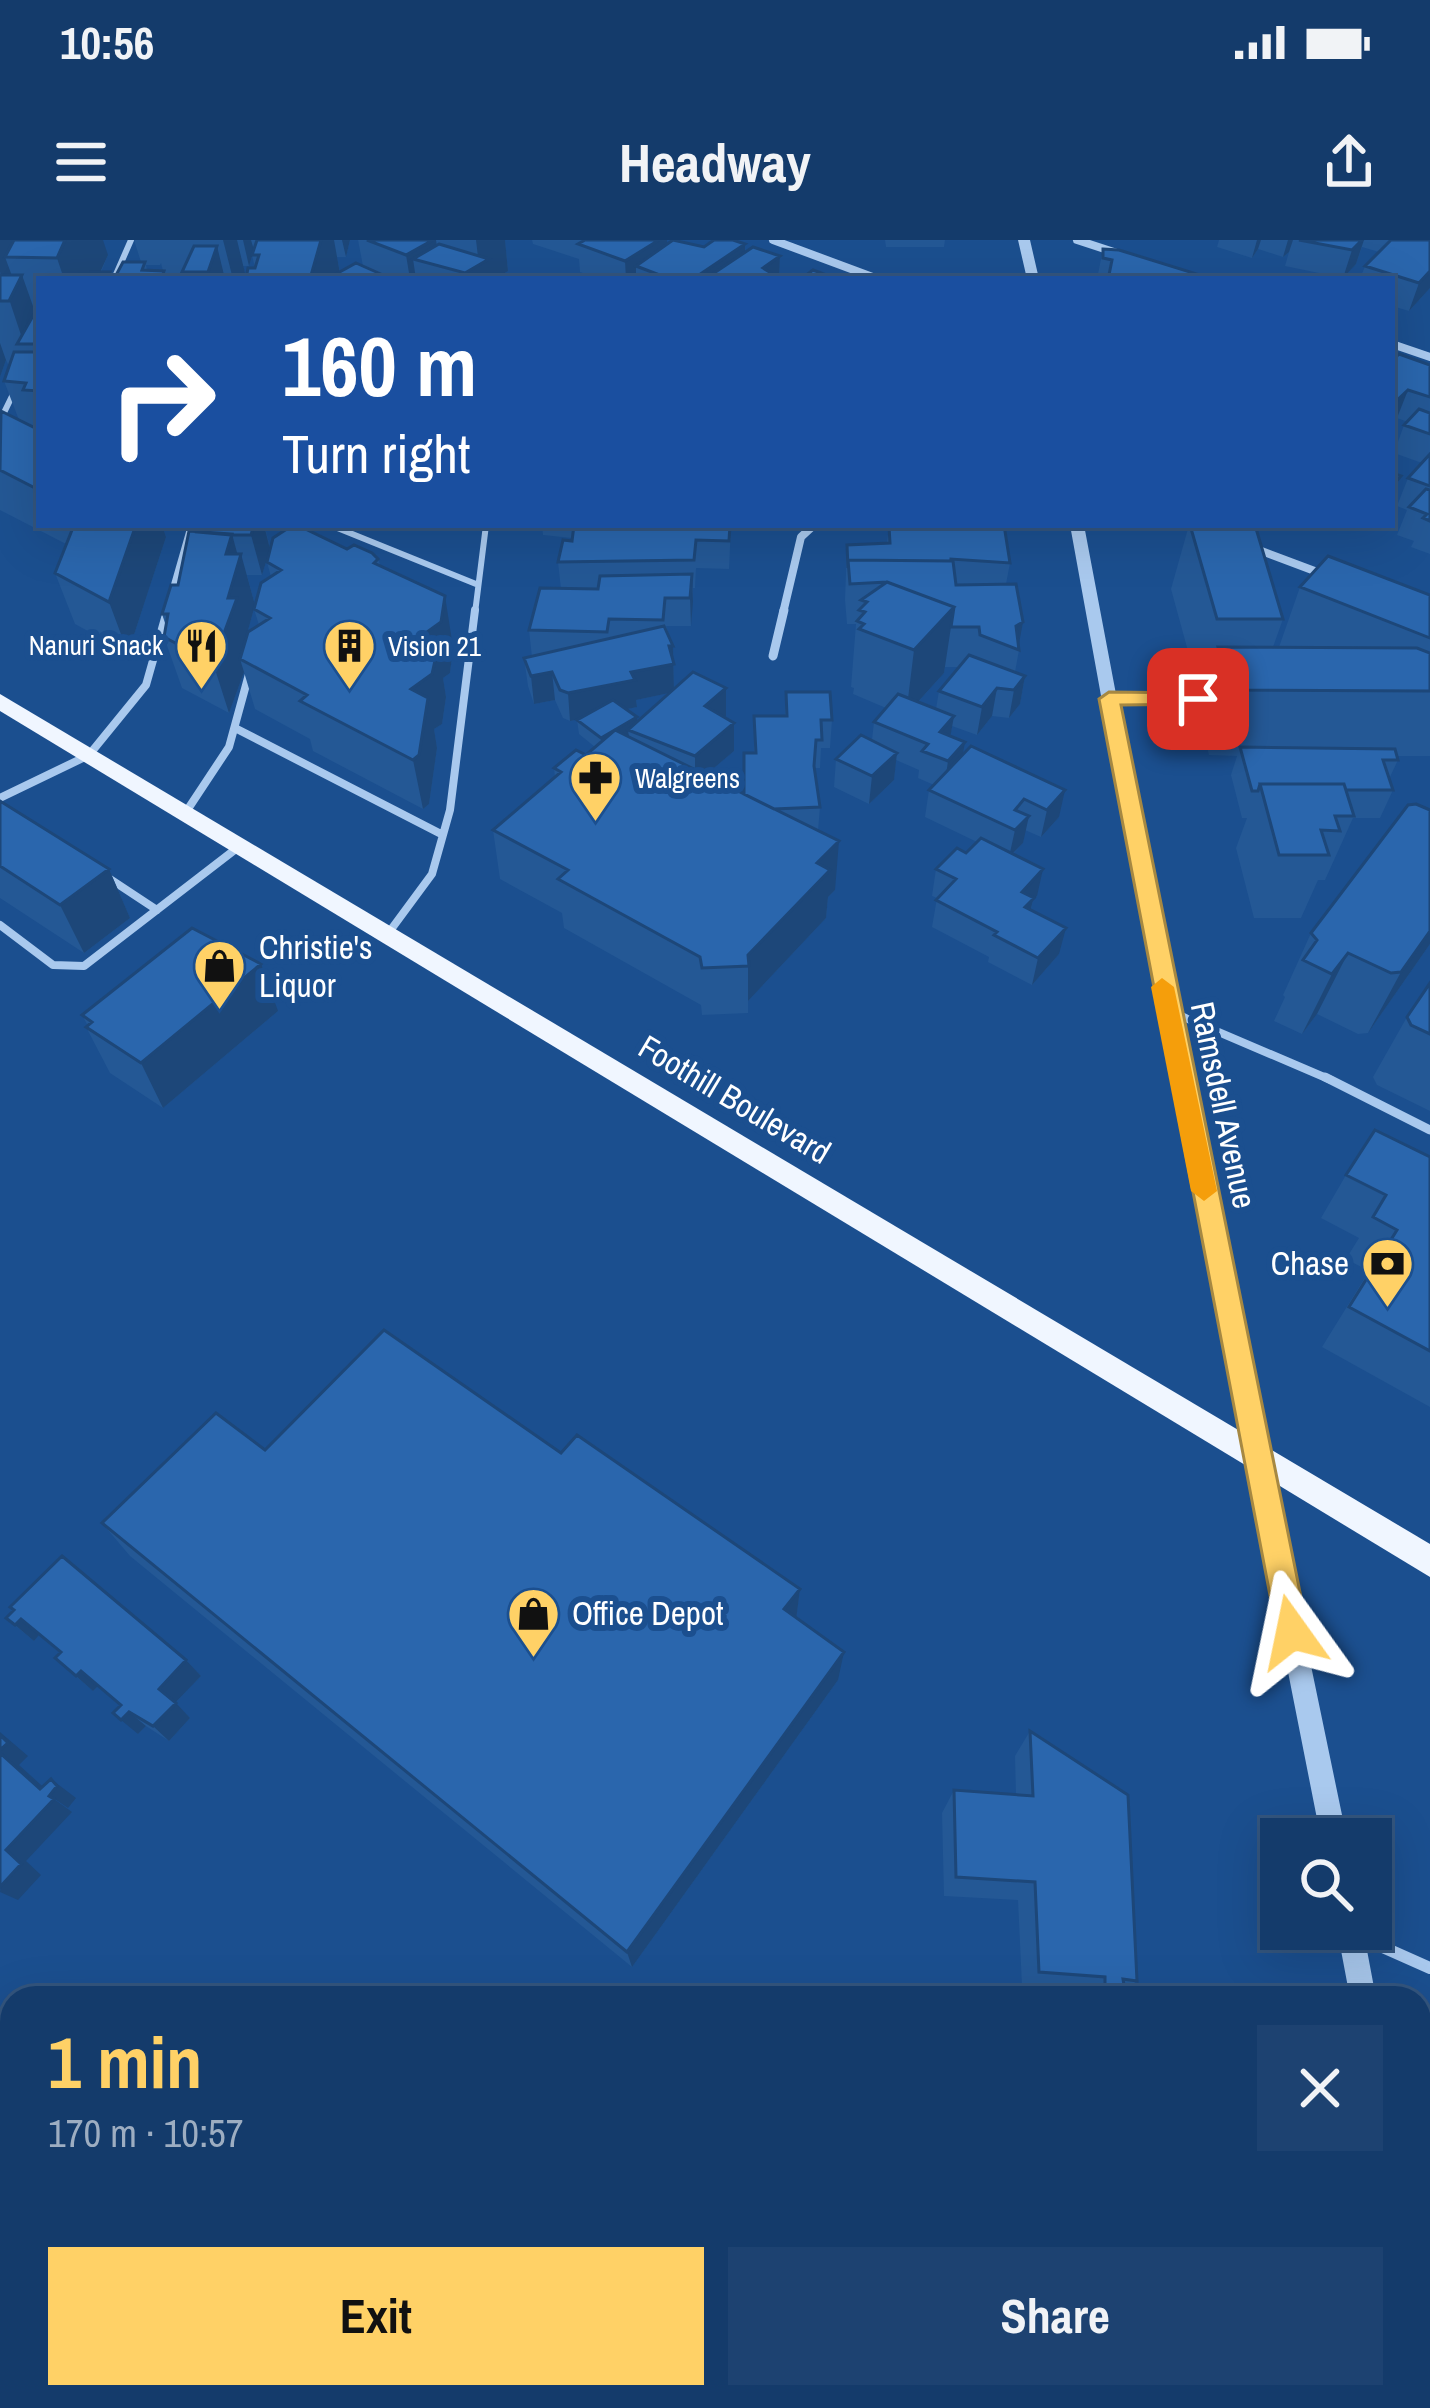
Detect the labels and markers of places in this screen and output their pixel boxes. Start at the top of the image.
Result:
restaurant icon: Nanuri Snack [174,617,230,691]
building icon: Vision 21 [321,618,377,692]
place label: Nanuri Snack [29,627,164,663]
place label: Vision 21 [388,628,482,664]
pin [1147,648,1249,750]
pharmacy icon: Walgreens [568,750,624,824]
place label: Walgreens [635,760,740,796]
place label: Christie's Liquor [259,925,372,1007]
shop icon: Christie's Liquor [192,938,248,1012]
bank icon: Chase [1360,1235,1416,1309]
place label: Chase [1271,1241,1349,1285]
shop icon: Office Depot [505,1585,561,1659]
place label: Office Depot [572,1591,723,1635]

